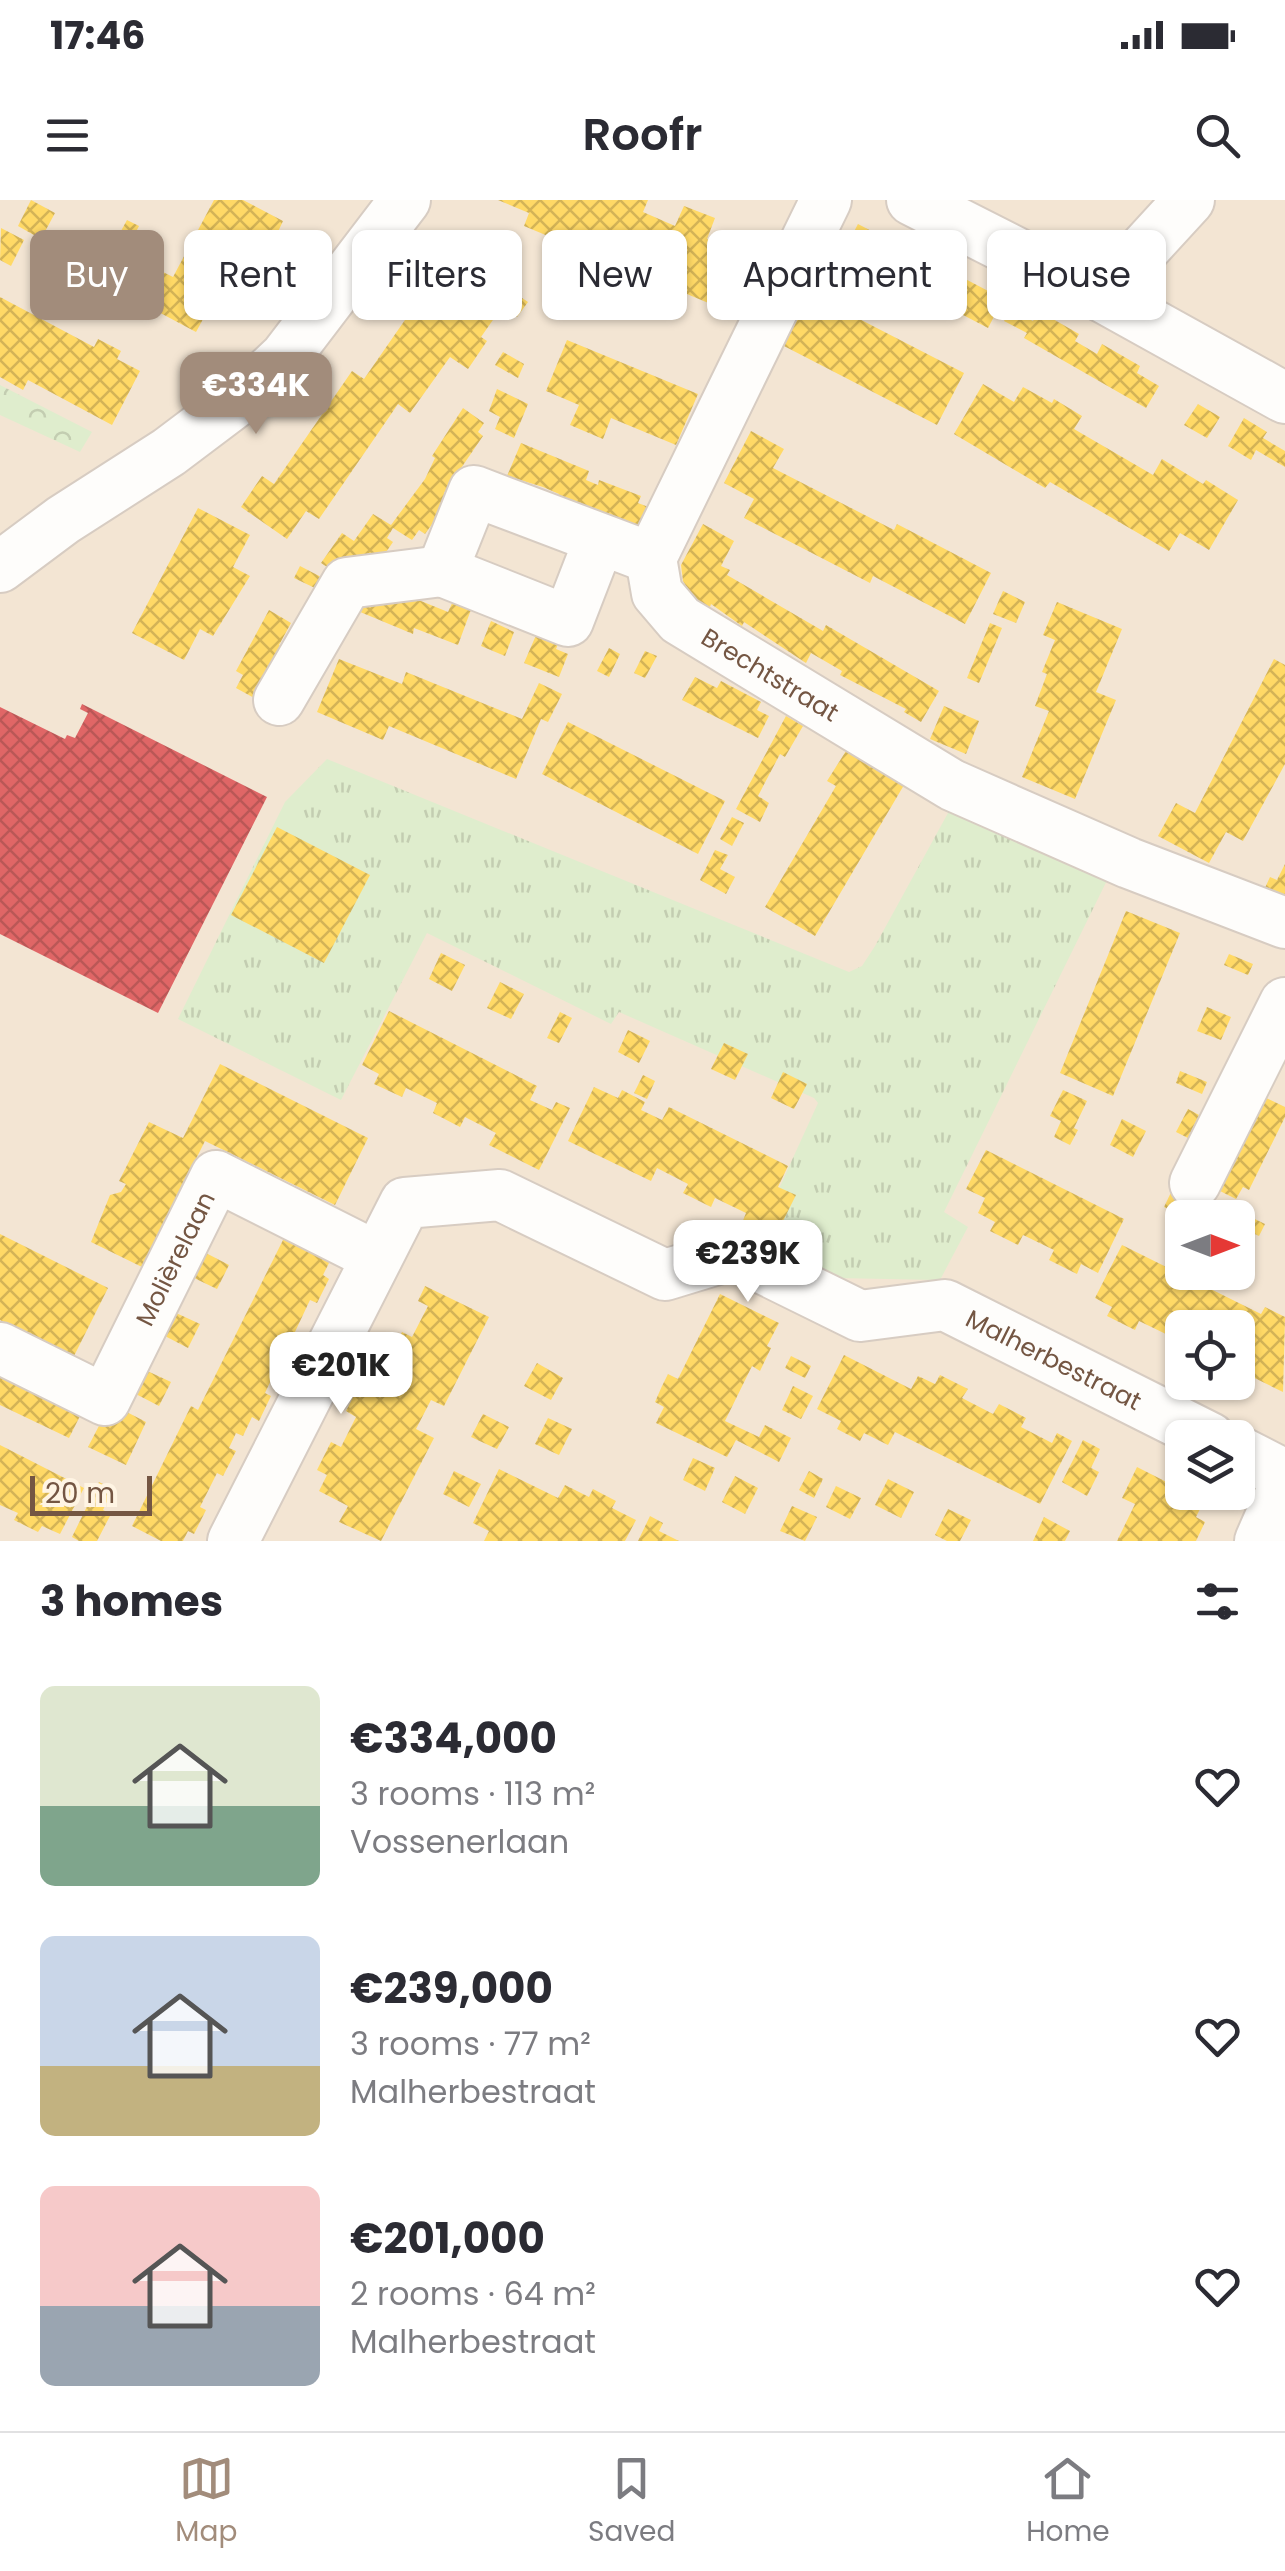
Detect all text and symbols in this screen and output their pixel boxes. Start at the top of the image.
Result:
text: 17:46 [50,9,145,62]
text: Roofr [583,103,702,166]
icon: menu [40,108,95,163]
icon: search [1190,108,1245,163]
chip: Buy [30,230,164,320]
chip: Rent [184,230,332,320]
chip: Filters [352,230,522,320]
chip: New [542,230,687,320]
chip: Apartment [707,230,967,320]
chip: House [987,230,1166,320]
pin: €334K [186,352,326,437]
text: €334K [202,362,310,407]
street label: Brechtstraat [695,620,845,730]
street label: Molièrelaan [127,1186,224,1332]
north arrow [1165,1200,1255,1290]
map controls [1165,1200,1255,1510]
pin: €239K [678,1220,818,1305]
text: €239K [695,1230,801,1275]
street label: Malherbestraat [960,1301,1147,1419]
button: locate [1165,1310,1255,1400]
pin: €201K [271,1332,411,1417]
text: €201K [292,1342,390,1387]
button: layers [1165,1420,1255,1510]
scale bar [30,1471,152,1516]
text: 20 m [45,1474,115,1513]
text: 3 homes [40,1572,223,1631]
icon: filters [1190,1574,1245,1629]
text: €334,000 [350,1709,557,1768]
icon: home [120,1726,240,1846]
icon: heart [1190,1759,1245,1814]
text: 3 rooms · 113 m² [350,1771,595,1816]
text: Vossenerlaan [350,1819,569,1864]
text: €239,000 [350,1959,553,2018]
icon: home [120,1976,240,2096]
icon: heart [1190,2009,1245,2064]
text: 3 rooms · 77 m² [350,2021,591,2066]
text: Malherbestraat [350,2069,596,2114]
text: €201,000 [350,2209,545,2268]
icon: home [120,2226,240,2346]
icon: heart [1190,2259,1245,2314]
text: 2 rooms · 64 m² [350,2271,596,2316]
text: Malherbestraat [350,2319,596,2364]
tab: Map [175,2451,237,2553]
tab: Saved [588,2451,675,2553]
tab: Home [1026,2451,1110,2553]

